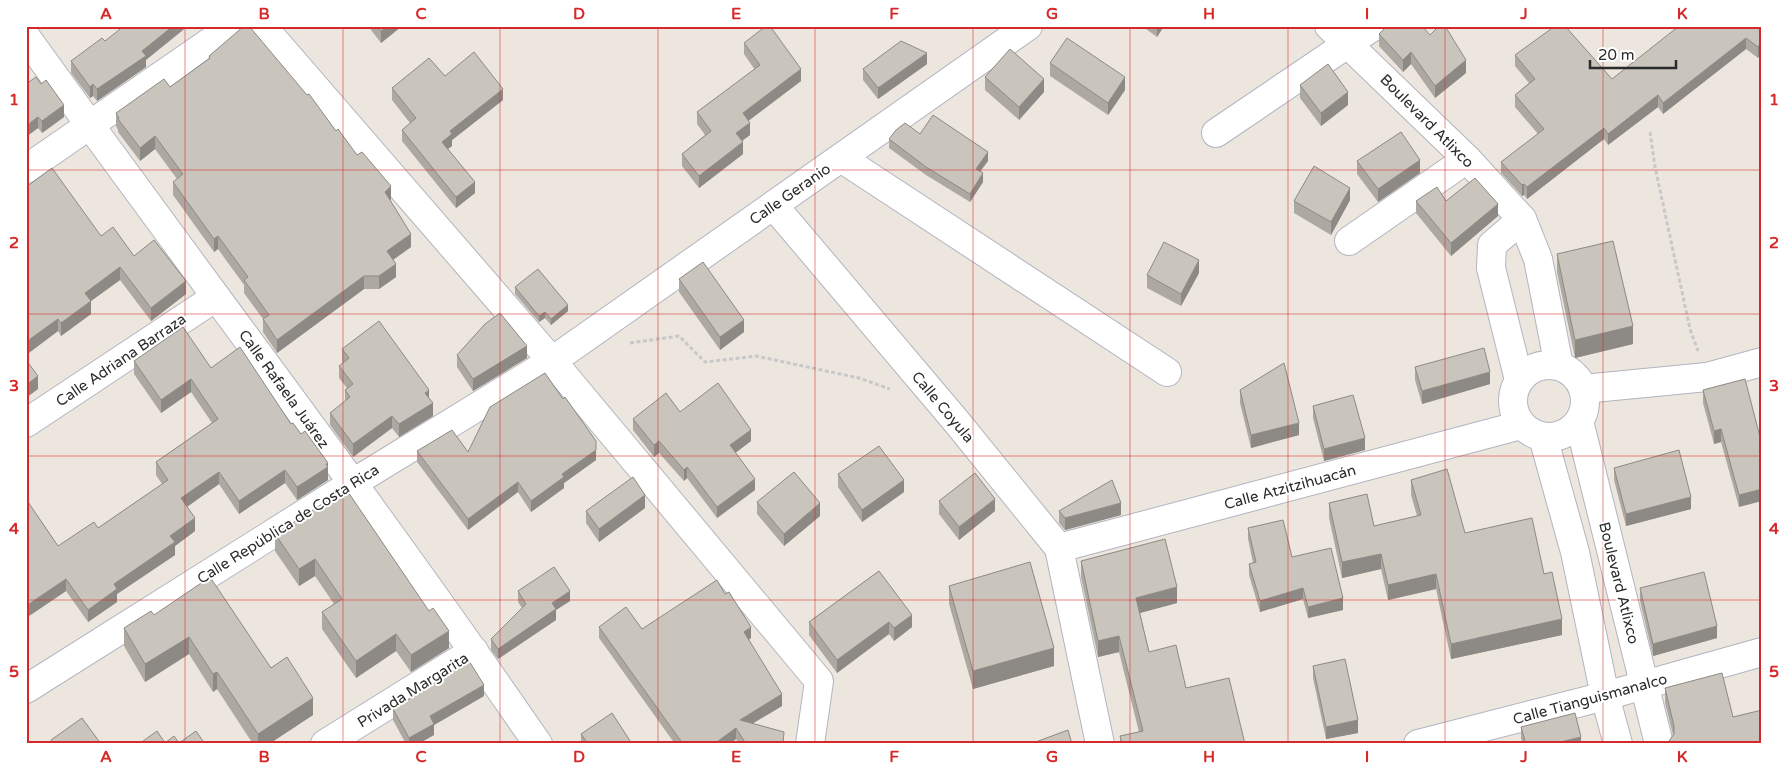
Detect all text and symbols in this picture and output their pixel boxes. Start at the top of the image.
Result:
text: A [100,4,112,24]
text: B [258,4,270,24]
text: C [415,4,427,24]
text: D [573,4,585,24]
text: E [731,4,741,24]
text: F [889,4,899,24]
text: G [1046,4,1058,24]
text: H [1203,4,1215,24]
text: I [1365,4,1369,24]
text: J [1519,4,1528,24]
text: K [1677,4,1688,24]
scale bar [1590,38,1677,70]
text: 20 m [1598,46,1635,64]
street label: Boulevard Atlixco [1376,70,1478,172]
text: 1 [9,90,19,110]
text: 1 [1769,90,1779,110]
street label: Calle Geranio [746,159,834,229]
text: 2 [9,233,19,253]
text: 2 [1769,233,1779,253]
street label: Calle Adriana Barraza [52,310,190,410]
street label: Calle Rafaela Juárez [235,326,333,452]
street label: Calle Coyula [908,368,978,446]
text: 3 [9,376,19,396]
text: 3 [1769,376,1779,396]
street label: Calle República de Costa Rica [194,460,382,588]
street label: Calle Atzitzihuacán [1222,461,1358,513]
text: 4 [9,519,19,539]
text: 4 [1769,519,1779,539]
street label: Boulevard Atlixco [1595,520,1643,646]
street label: Privada Margarita [354,649,472,731]
text: 5 [9,662,19,682]
text: 5 [1769,662,1779,682]
street label: Calle Tianguismanalco [1511,670,1669,728]
text: A [100,747,112,767]
text: B [258,747,270,767]
text: C [415,747,427,767]
text: D [573,747,585,767]
text: E [731,747,741,767]
text: F [889,747,899,767]
text: G [1046,747,1058,767]
text: H [1203,747,1215,767]
text: I [1365,747,1369,767]
text: J [1519,747,1528,767]
text: K [1677,747,1688,767]

